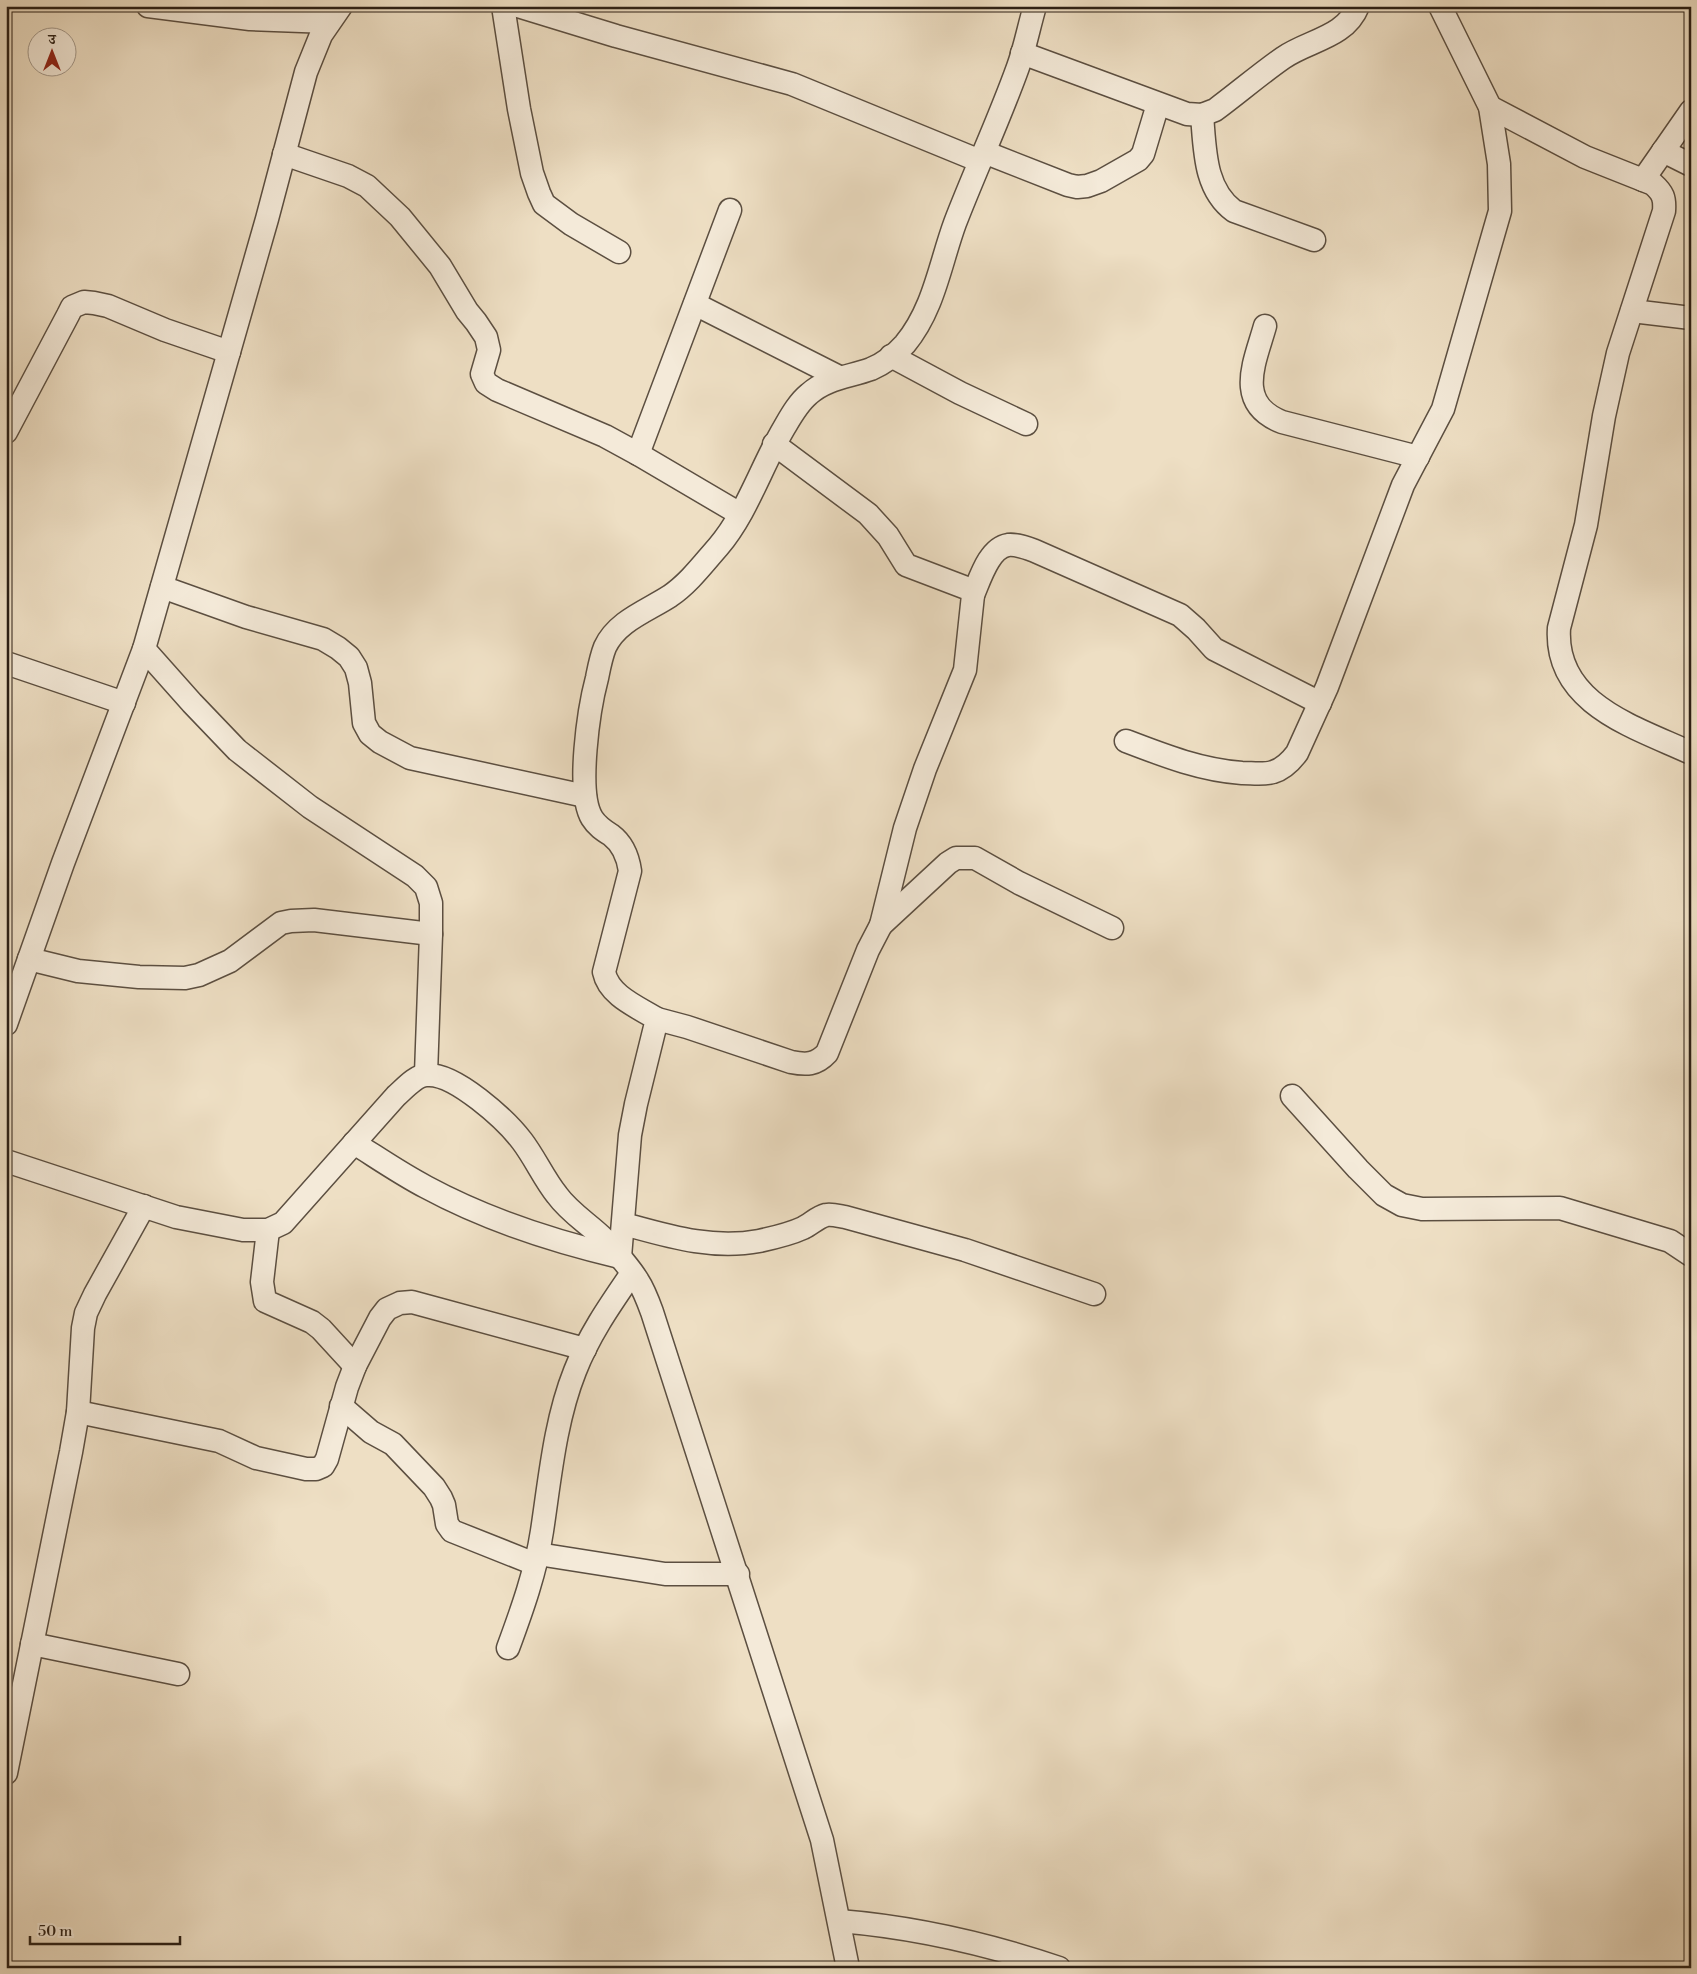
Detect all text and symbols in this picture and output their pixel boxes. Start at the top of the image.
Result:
north arrow [28,28,78,78]
text: उ [47,31,56,49]
scale bar [30,1914,180,1946]
text: 50 m [38,1922,72,1941]

